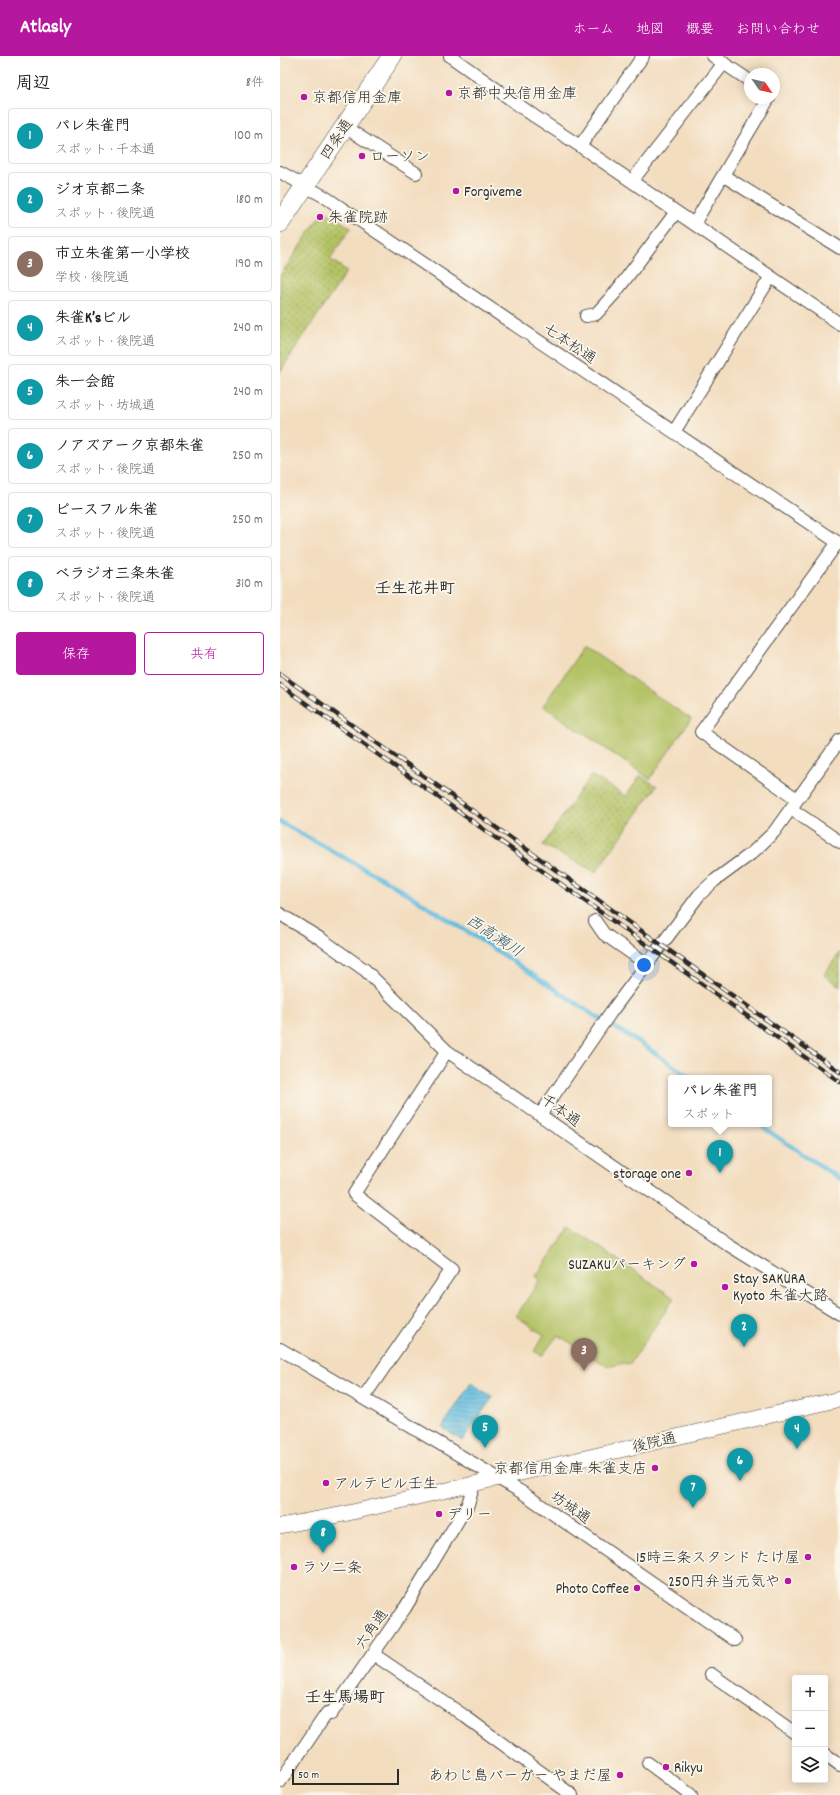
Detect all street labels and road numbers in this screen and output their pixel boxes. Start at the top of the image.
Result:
street label: 四条通 [316,115,359,165]
street label: 七本松通 [538,319,600,371]
street label: 千本通 [535,1090,585,1134]
street label: 後院通 [630,1428,679,1460]
street label: 坊城通 [545,1487,595,1531]
street label: 六角通 [351,1605,395,1655]

